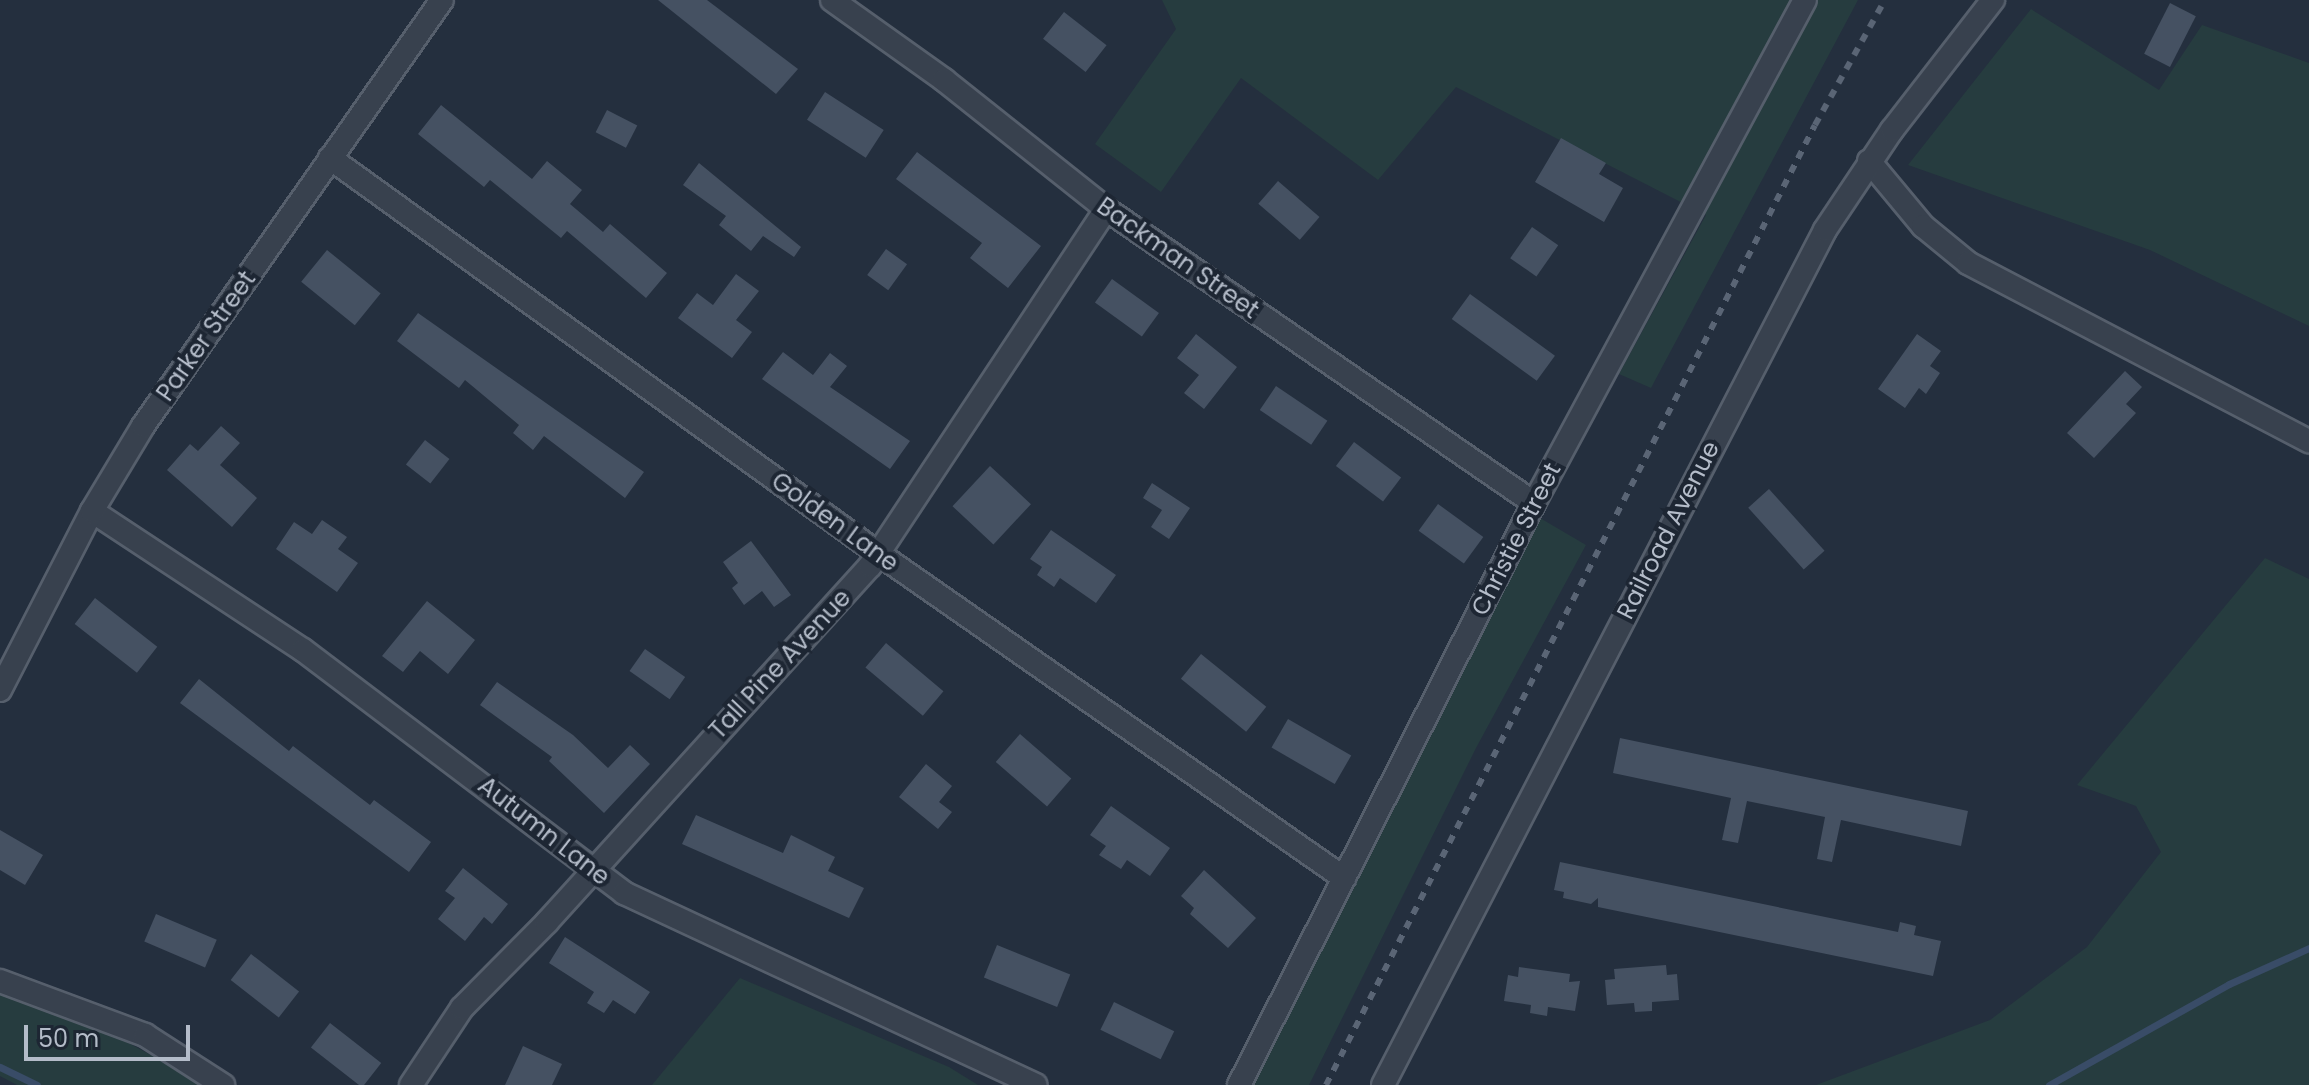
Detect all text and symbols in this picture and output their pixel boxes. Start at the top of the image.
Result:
street label: Backman Street [1092,191,1264,325]
street label: Parker Street [151,266,261,406]
street label: Railroad Avenue [1611,436,1725,624]
street label: Christie Street [1465,458,1567,620]
street label: Golden Lane [766,466,904,578]
street label: Tall Pine Avenue [703,583,857,745]
street label: Autumn Lane [473,771,615,891]
scale bar [28,1009,194,1059]
text: 50 m [38,1022,99,1055]

